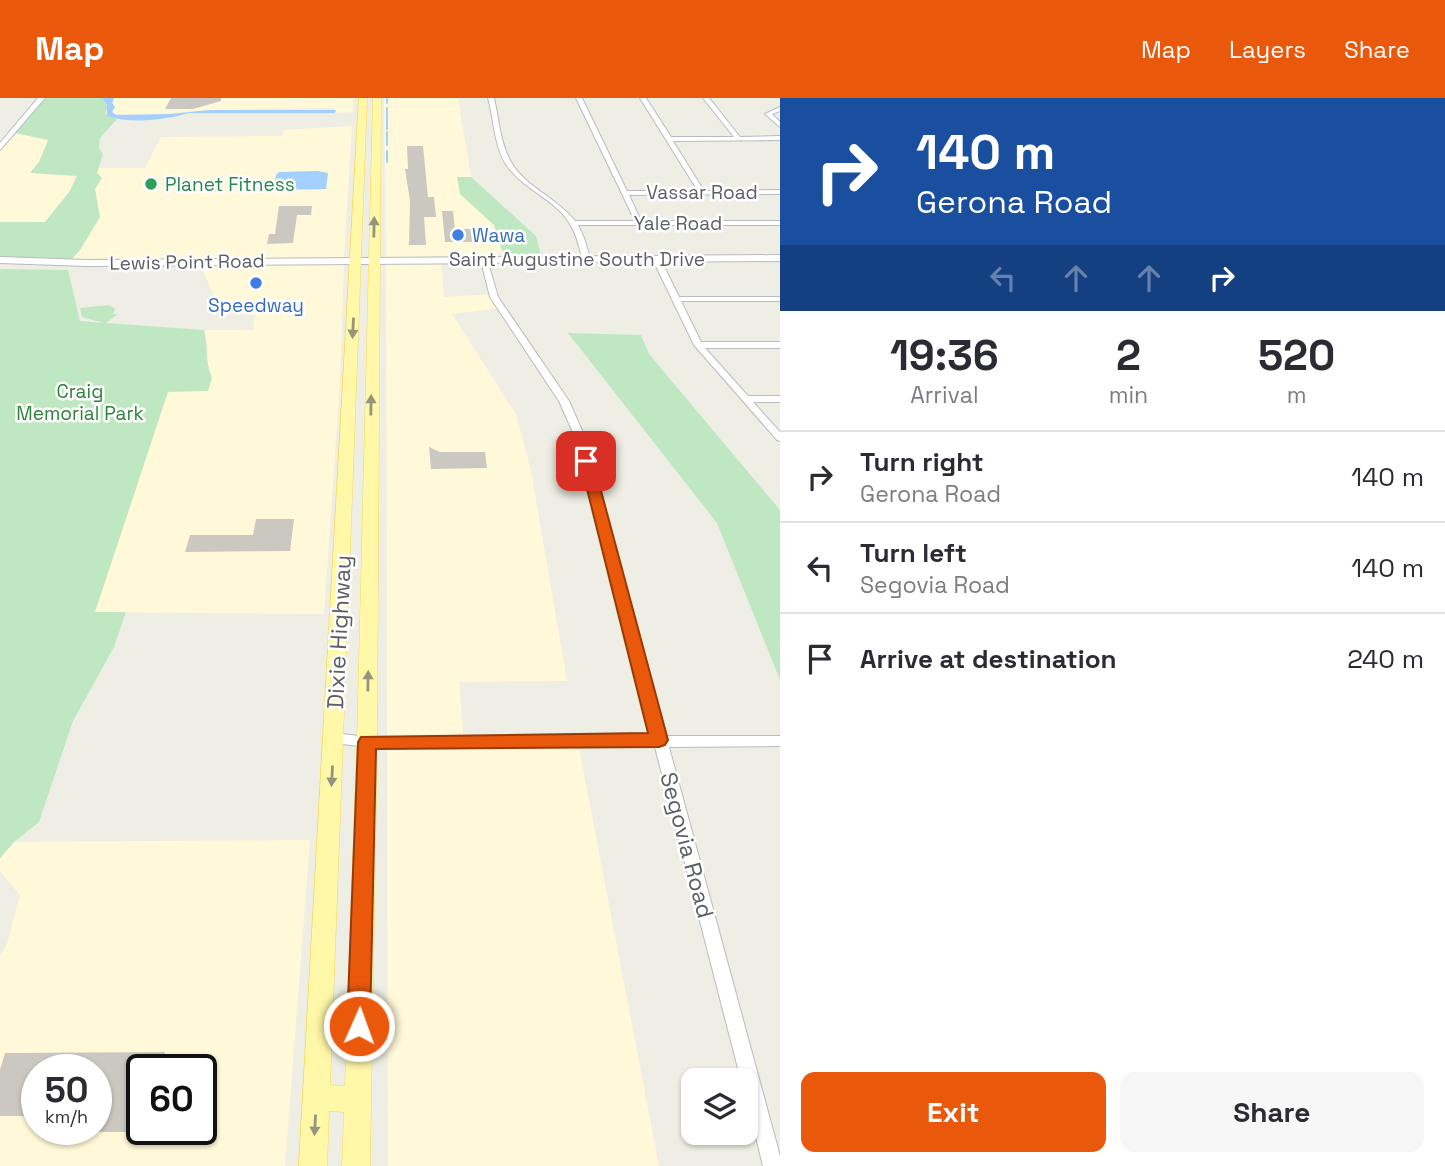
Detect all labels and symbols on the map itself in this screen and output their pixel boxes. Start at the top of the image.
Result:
place label: Planet Fitness [165,172,295,197]
marker: Planet Fitness [143,176,159,192]
street label: Vassar Road [646,180,758,205]
street label: Yale Road [634,211,722,236]
one-way arrow [368,216,380,238]
place label: Wawa [472,223,525,248]
marker: Wawa [450,227,466,243]
street label: Saint Augustine South Drive [449,247,705,272]
street label: Lewis Point Road [109,248,265,276]
marker: Speedway [248,275,264,291]
place label: Speedway [208,293,304,318]
one-way arrow [347,318,358,340]
park label: Craig Memorial Park [16,379,144,426]
one-way arrow [366,394,377,416]
pin [556,431,616,491]
street label: Dixie Highway [320,554,358,710]
one-way arrow [363,670,374,692]
one-way arrow [326,765,337,787]
street label: Segovia Road [653,769,721,921]
position arrow [322,989,396,1063]
speed limit sign: 60 [126,1054,217,1145]
one-way arrow [309,1115,320,1137]

